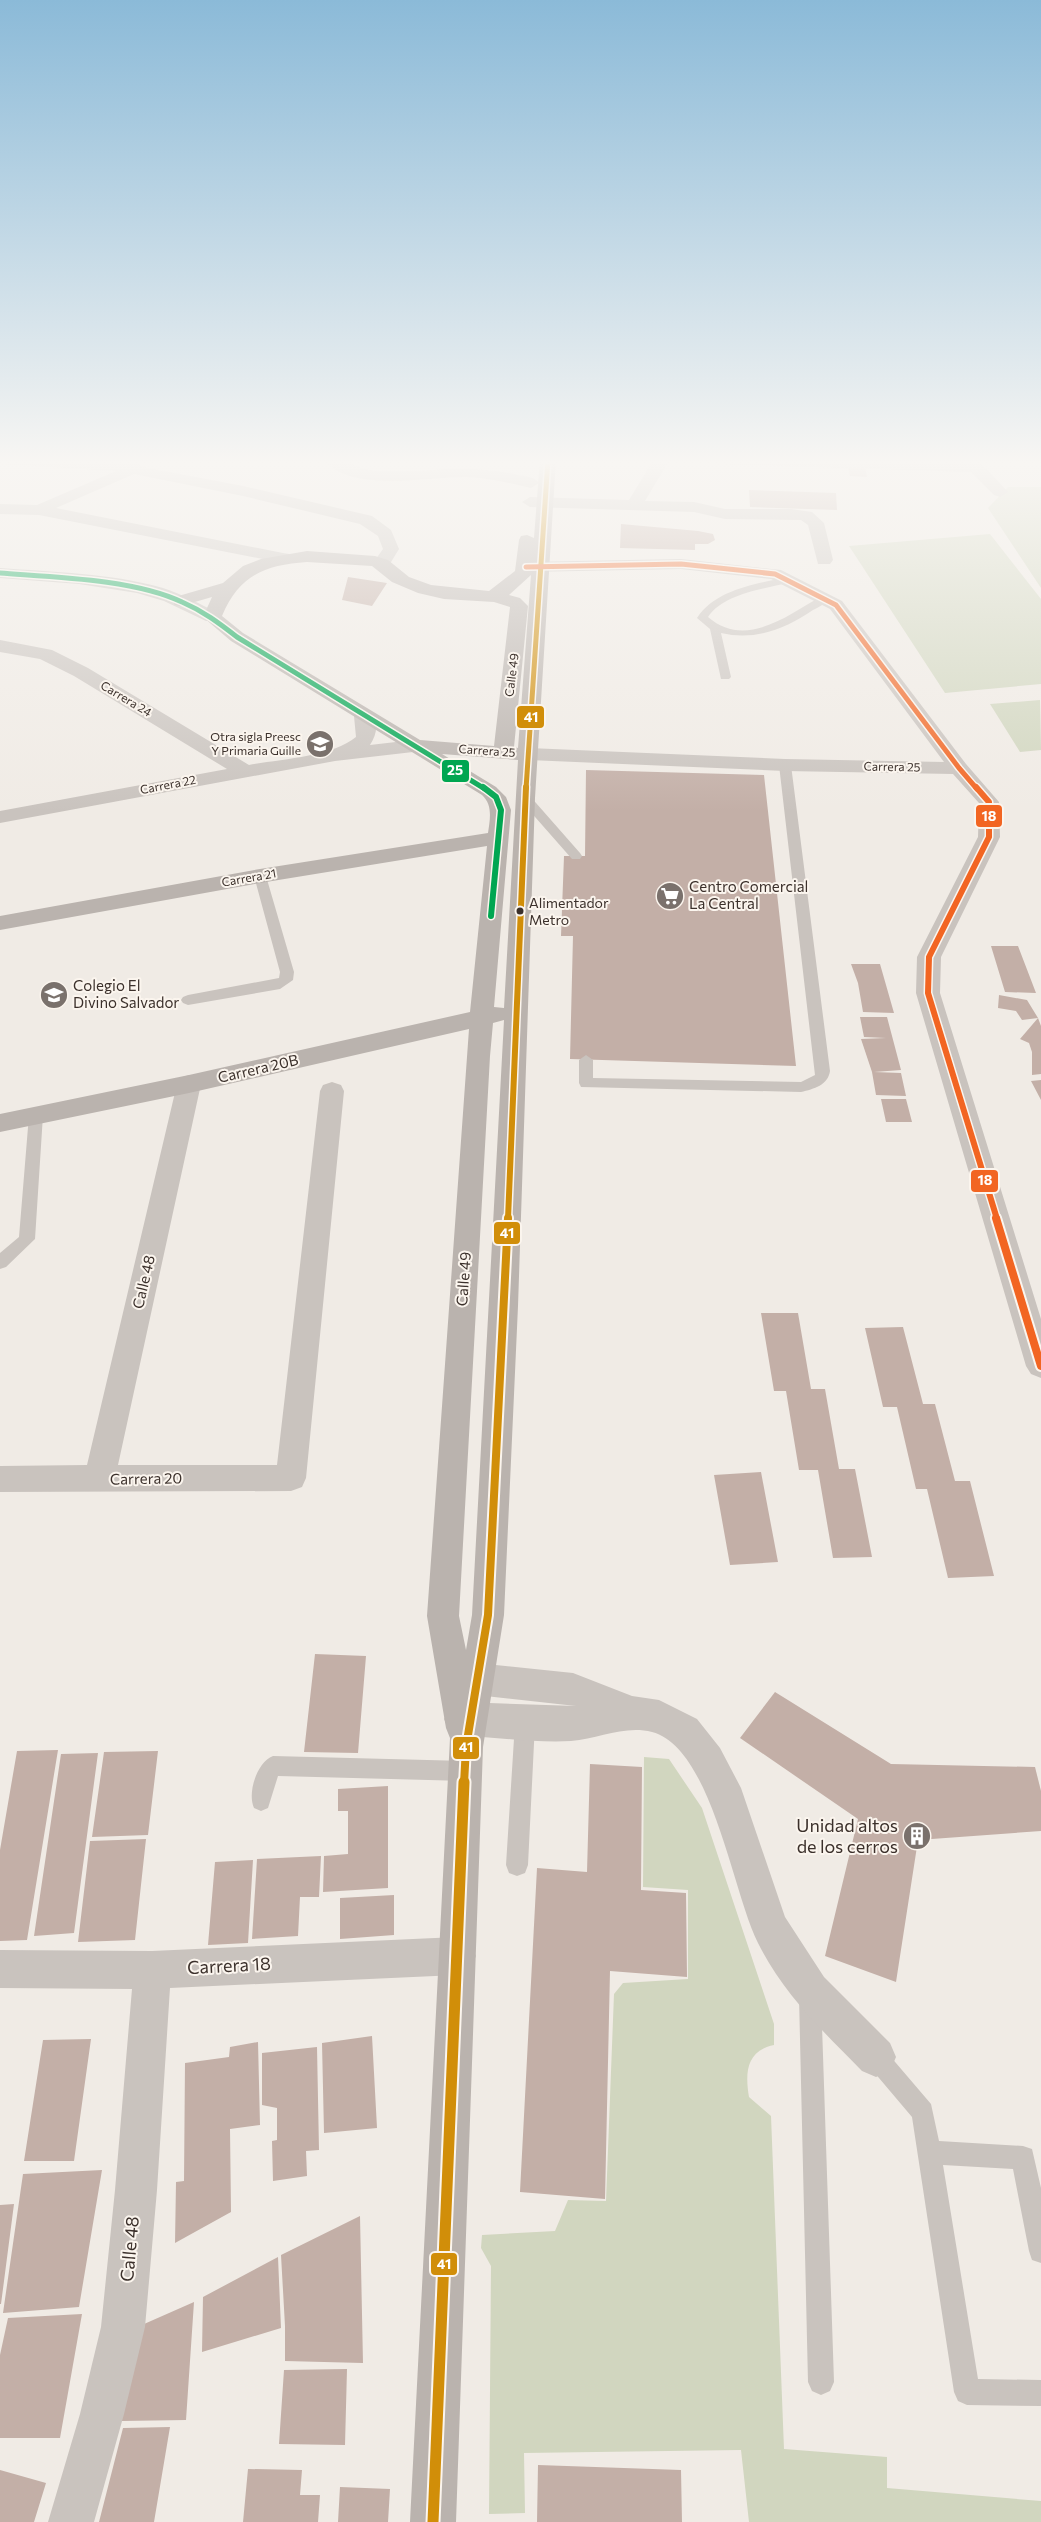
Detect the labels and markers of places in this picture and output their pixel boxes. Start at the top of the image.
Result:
place label: Otra sigla Preesc Y Primaria Guille [210,729,301,757]
school or university icon: Otra sigla Preesc Y Primaria Guille [305,729,335,759]
place label: Centro Comercial La Central [689,877,808,912]
supermarket icon: Centro Comercial La Central [655,881,685,911]
place label: Alimentador Metro [529,894,609,928]
marker: Alimentador Metro [515,906,525,916]
place label: Colegio El Divino Salvador [73,976,179,1011]
school or university icon: Colegio El Divino Salvador [39,980,69,1010]
place label: Unidad altos de los cerros [796,1814,898,1857]
building icon: Unidad altos de los cerros [902,1821,932,1851]

